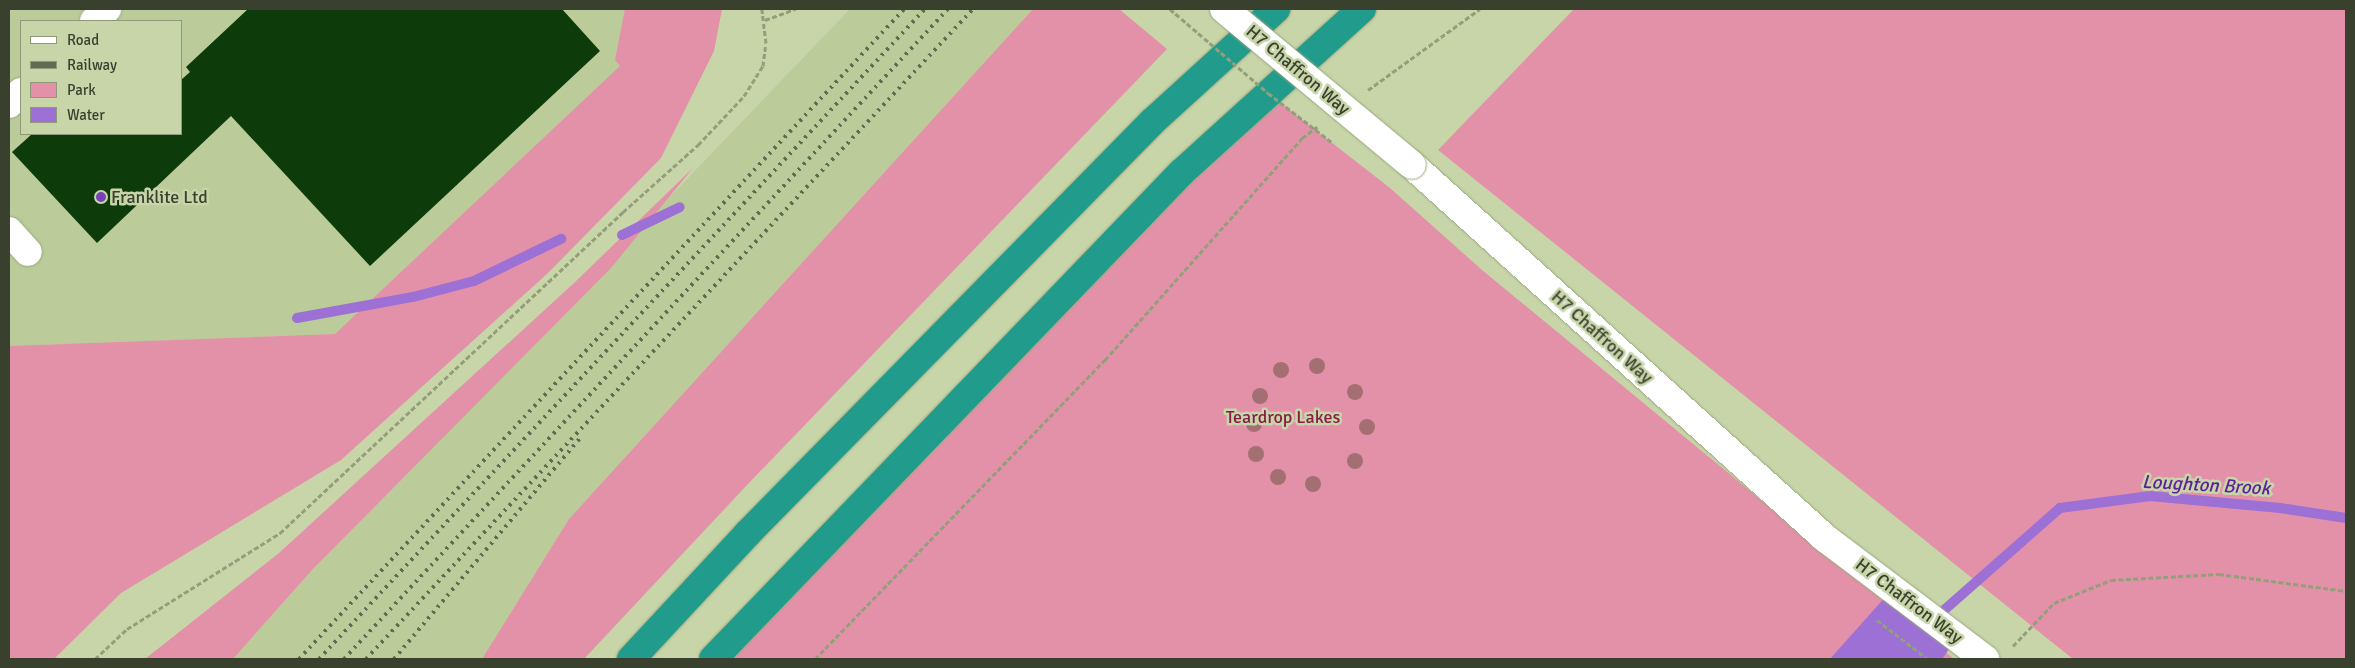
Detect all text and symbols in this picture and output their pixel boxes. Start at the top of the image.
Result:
legend [20,20,182,135]
street label: H7 Chaffron Way [1242,20,1354,120]
text: Road [67,31,99,49]
text: Railway [67,56,117,74]
text: Park [67,81,96,99]
text: Water [67,106,105,124]
place label: Franklite Ltd [111,186,208,208]
marker: Franklite Ltd [95,191,107,203]
street label: H7 Chaffron Way [1547,286,1657,388]
park label: Teardrop Lakes [1226,406,1340,428]
water label: Loughton Brook [2141,471,2271,501]
street label: H7 Chaffron Way [1851,554,1967,648]

